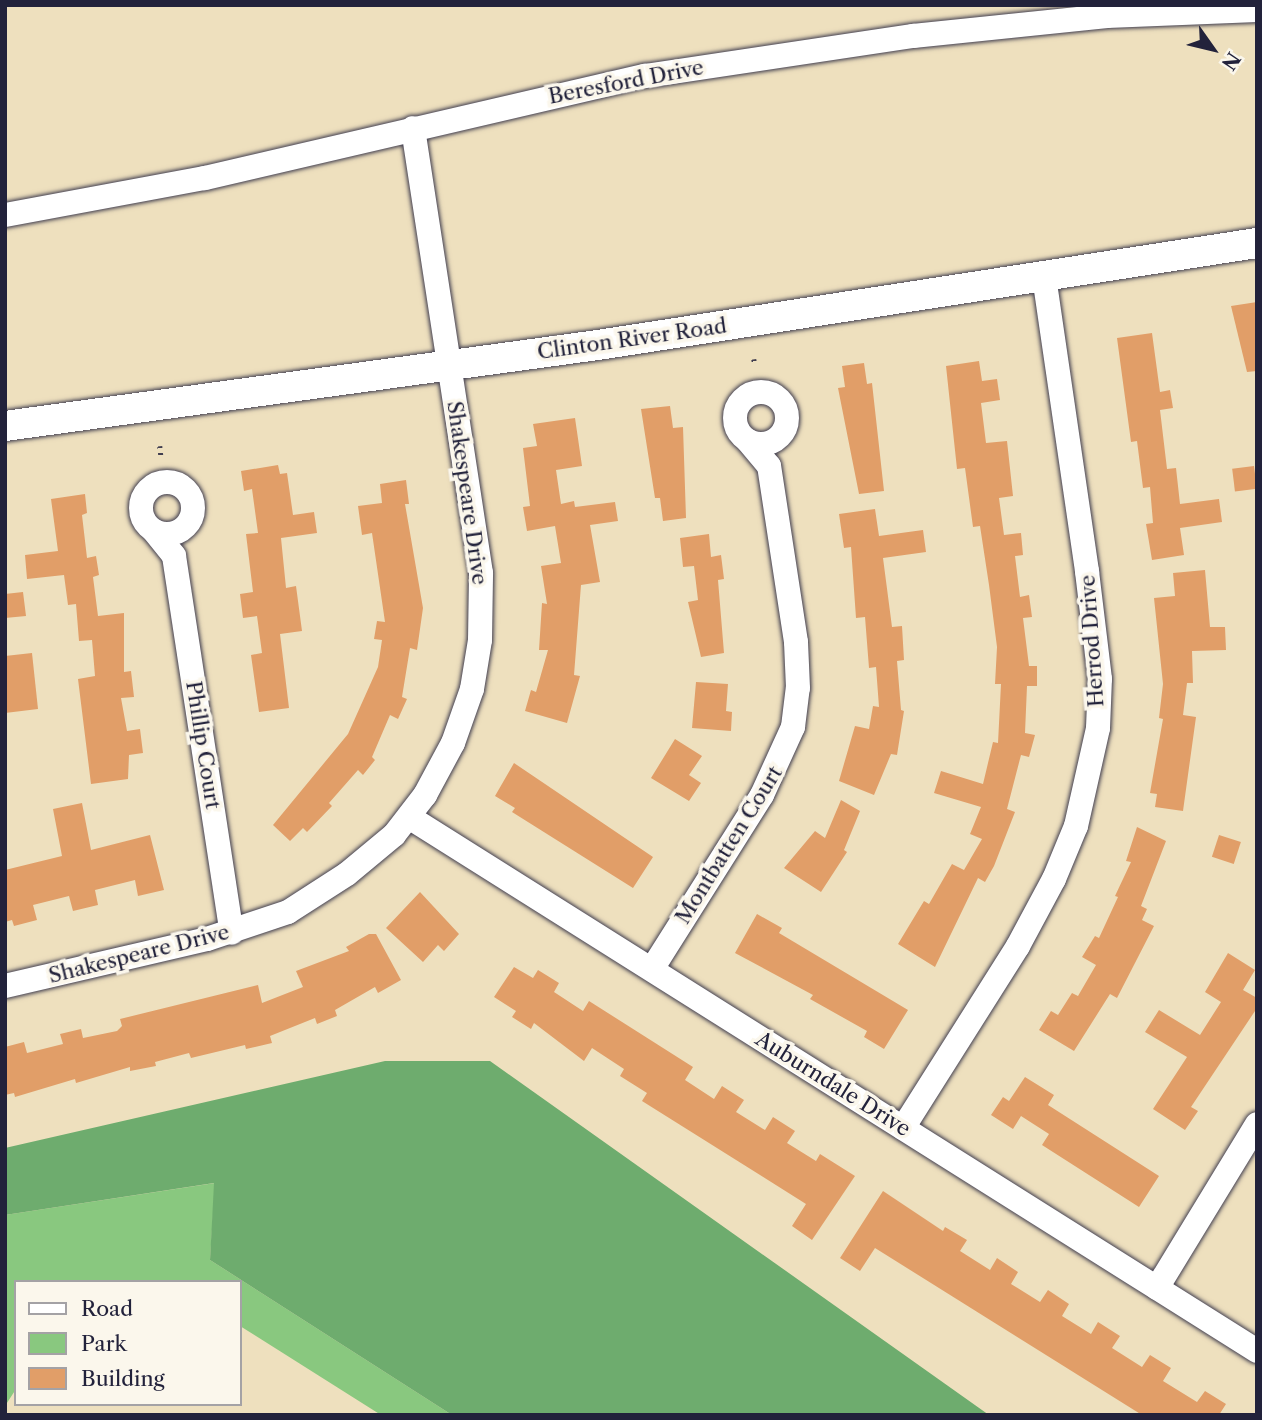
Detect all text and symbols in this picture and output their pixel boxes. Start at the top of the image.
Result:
north arrow [1178,14,1248,84]
text: N [1217,48,1245,74]
street label: Beresford Drive [546,55,706,109]
street label: Clinton River Road [535,313,729,365]
street label: Shakespeare Drive [442,399,492,587]
street label: Herrod Drive [1075,574,1109,708]
street label: Phillip Court [180,679,226,811]
street label: Montbatten Court [670,761,788,929]
street label: Shakespeare Drive [46,919,232,989]
street label: Auburndale Drive [751,1026,915,1142]
legend [14,1280,242,1406]
text: Road [81,1296,133,1321]
text: Park [81,1331,127,1356]
text: Building [81,1366,165,1391]

